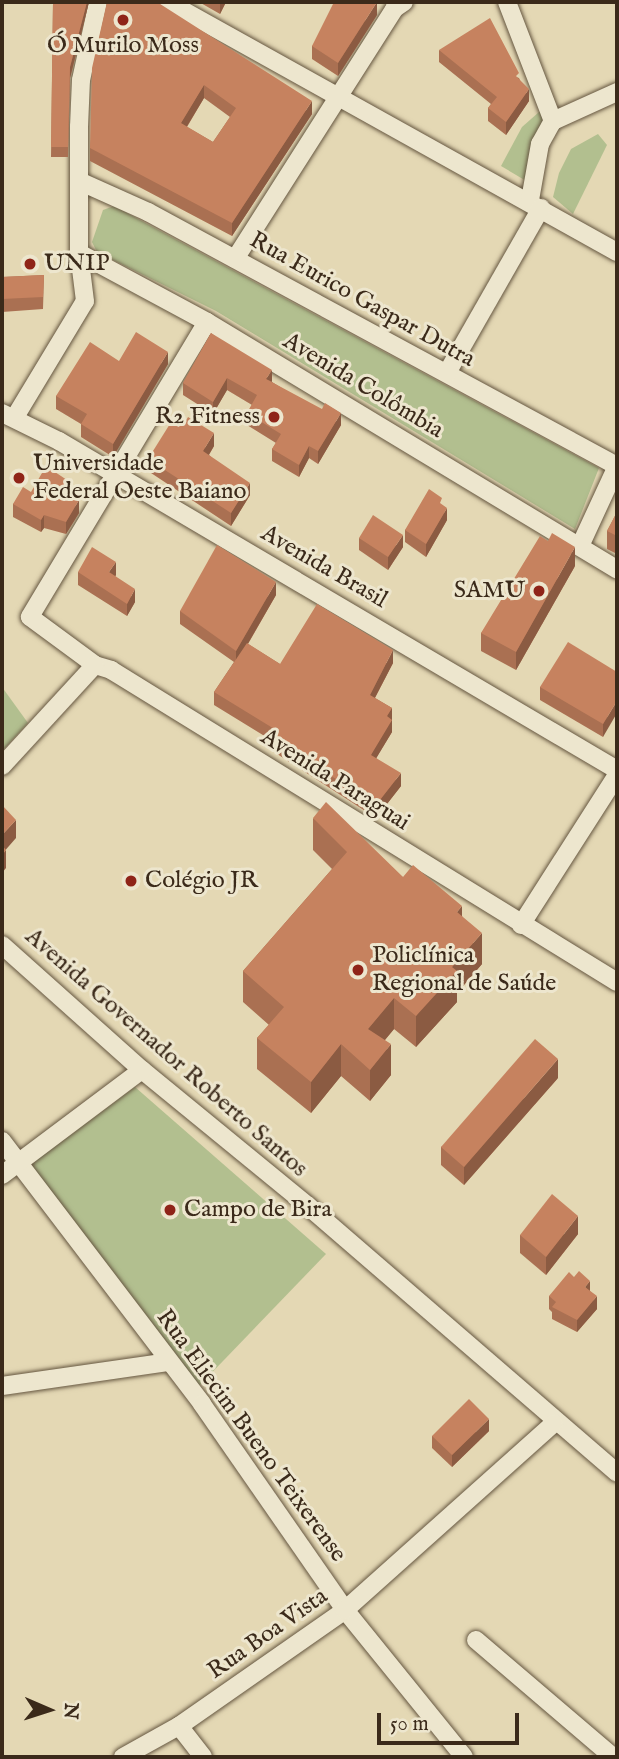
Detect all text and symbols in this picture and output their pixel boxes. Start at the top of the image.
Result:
marker: Ó Murilo Moss [115,12,131,28]
place label: Ó Murilo Moss [47,32,199,60]
street label: Rua Eurico Gaspar Dutra [244,226,480,374]
place label: UNIP [44,250,109,278]
marker: UNIP [22,256,38,272]
street label: Avenida Colômbia [278,327,448,445]
place label: R2 Fitness [155,403,260,431]
marker: R2 Fitness [266,409,282,425]
place label: Universidade Federal Oeste Baiano [33,450,246,506]
marker: Universidade Federal Oeste Baiano [11,470,27,486]
street label: Avenida Brasil [256,519,392,615]
place label: SAMU [454,577,525,605]
marker: SAMU [531,583,547,599]
street label: Avenida Paraguai [255,723,415,837]
place label: Colégio JR [145,867,258,895]
marker: Colégio JR [123,873,139,889]
street label: Avenida Governador Roberto Santos [19,922,313,1184]
place label: Policlínica Regional de Saúde [372,942,556,998]
marker: Policlínica Regional de Saúde [350,962,366,978]
place label: Campo de Bira [184,1196,332,1224]
marker: Campo de Bira [162,1202,178,1218]
street label: Rua Eliecim Bueno Teixerense [150,1304,352,1568]
street label: Rua Boa Vista [202,1582,334,1686]
north arrow [14,1675,84,1745]
scale bar [381,1700,523,1744]
text: N [58,1702,82,1720]
text: 50 m [390,1711,429,1738]

